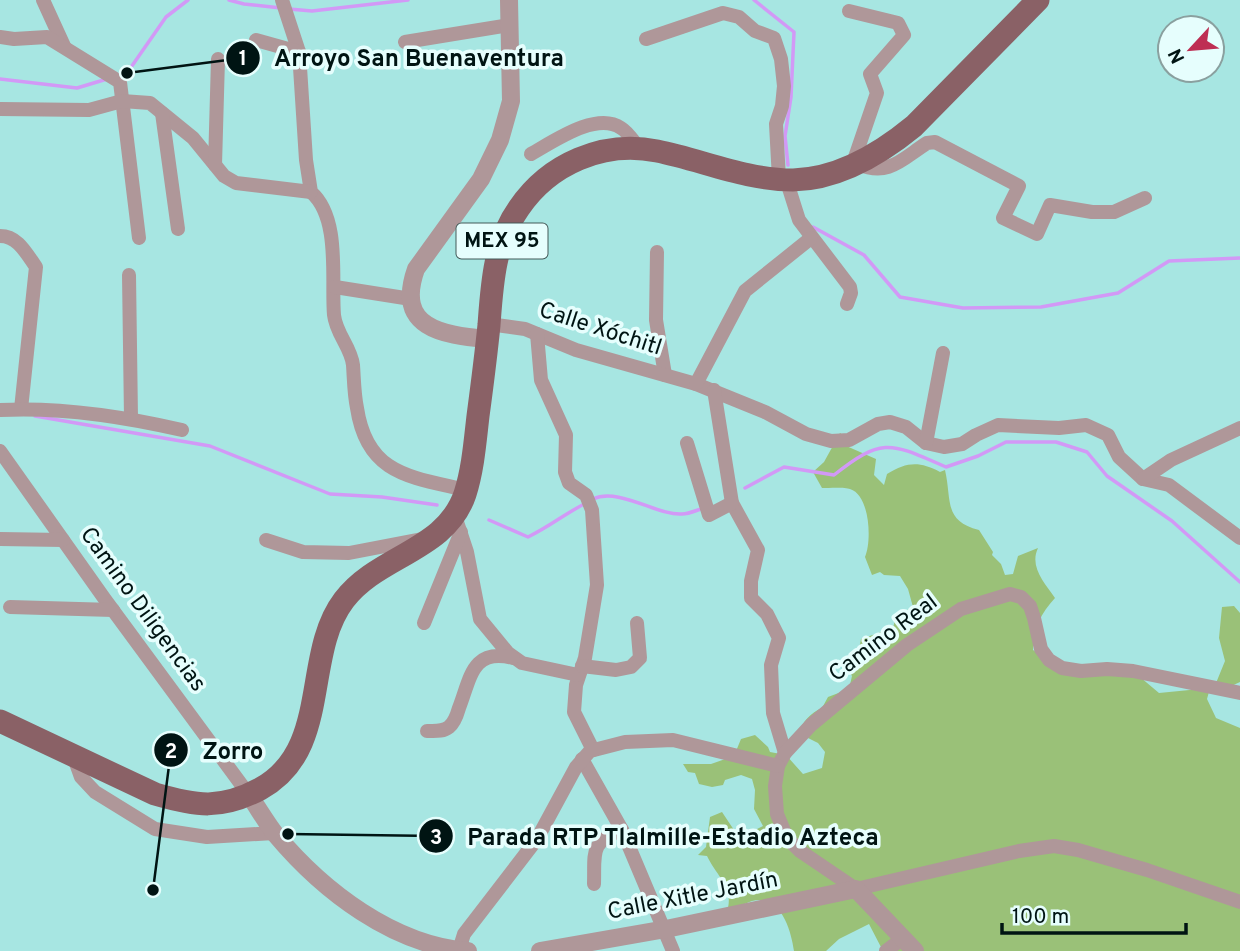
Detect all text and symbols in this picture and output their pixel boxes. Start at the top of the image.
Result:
north arrow [1156,14,1226,84]
callout: Arroyo San Buenaventura [225,35,578,80]
text: N [1164,44,1191,67]
text: Arroyo San Buenaventura [274,45,564,75]
text: 1 [239,46,247,73]
road number: MEX 95 [456,224,548,258]
street label: Calle Xóchitl [535,297,665,363]
street label: Camino Diligencias [73,522,211,698]
street label: Camino Real [824,589,944,689]
callout: Zorro [153,728,277,773]
text: Zorro [203,738,263,768]
text: 2 [165,739,177,766]
callout: Parada RTP Tlalmille-Estadio Azteca [418,814,894,859]
text: Parada RTP Tlalmille-Estadio Azteca [467,824,879,854]
text: 3 [430,825,442,852]
street label: Calle Xitle Jardín [605,866,781,928]
scale bar [1002,892,1186,936]
text: 100 m [1012,904,1069,931]

